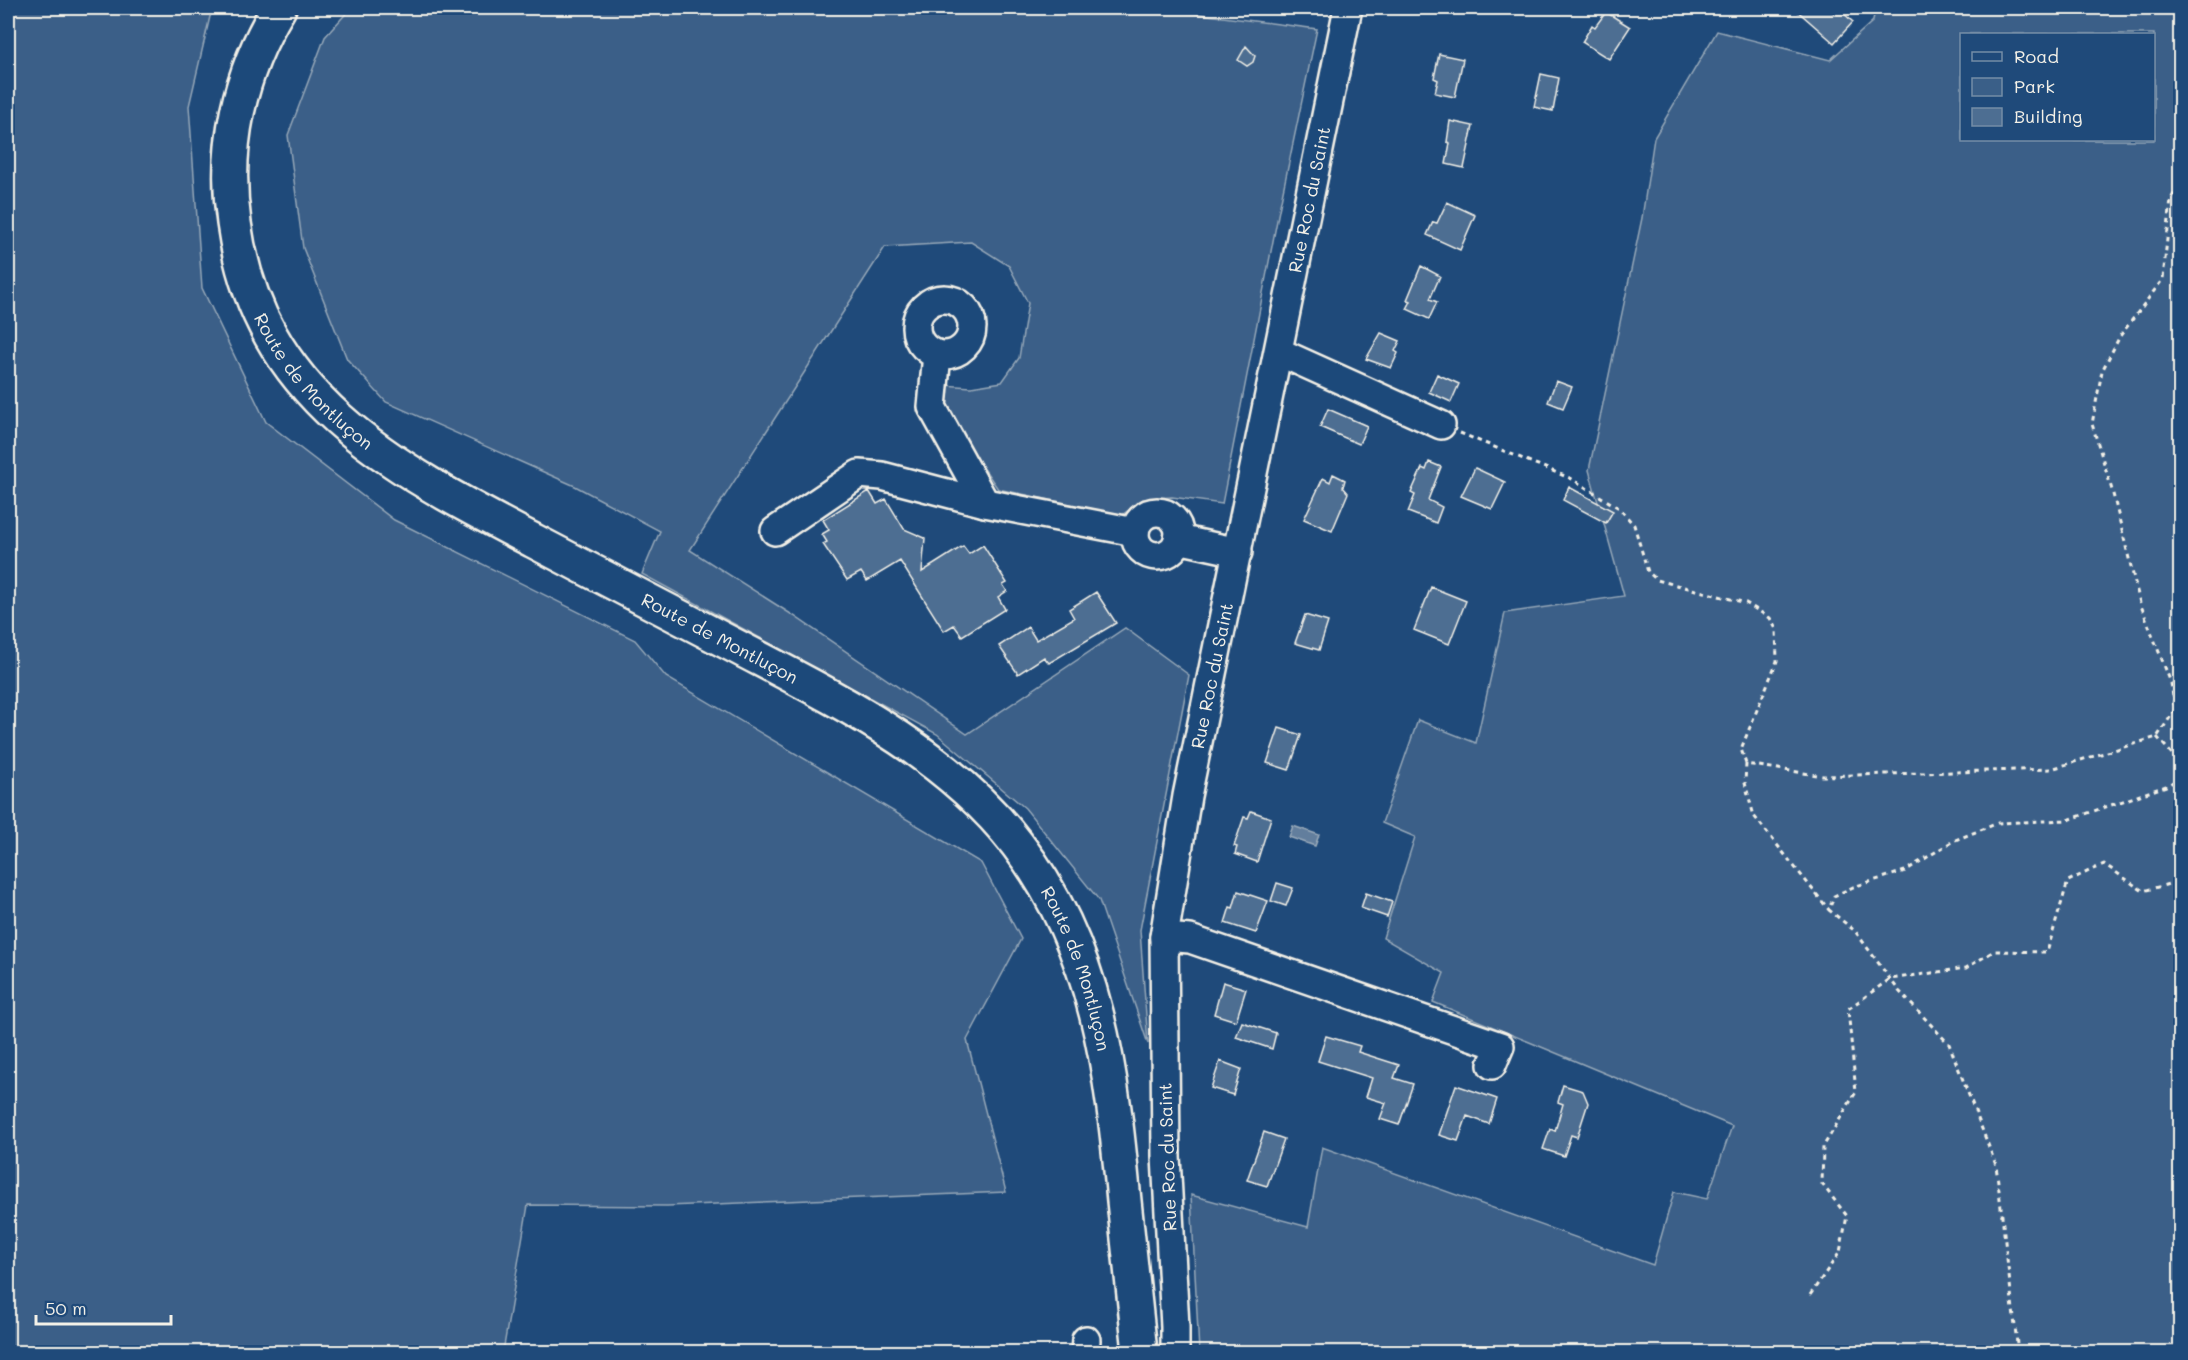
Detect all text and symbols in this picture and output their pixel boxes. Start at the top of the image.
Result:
legend [1960,33,2155,141]
text: Road [2014,44,2059,68]
text: Park [2014,74,2055,98]
text: Building [2014,104,2082,128]
street label: Rue Roc du Saint [1282,124,1336,275]
street label: Route de Montluçon [249,309,378,455]
street label: Route de Montluçon [637,587,802,689]
street label: Rue Roc du Saint [1185,600,1238,751]
street label: Route de Montluçon [1036,882,1116,1053]
street label: Rue Roc du Saint [1152,1082,1182,1232]
scale bar [36,1288,171,1326]
text: 50 m [45,1296,87,1320]

